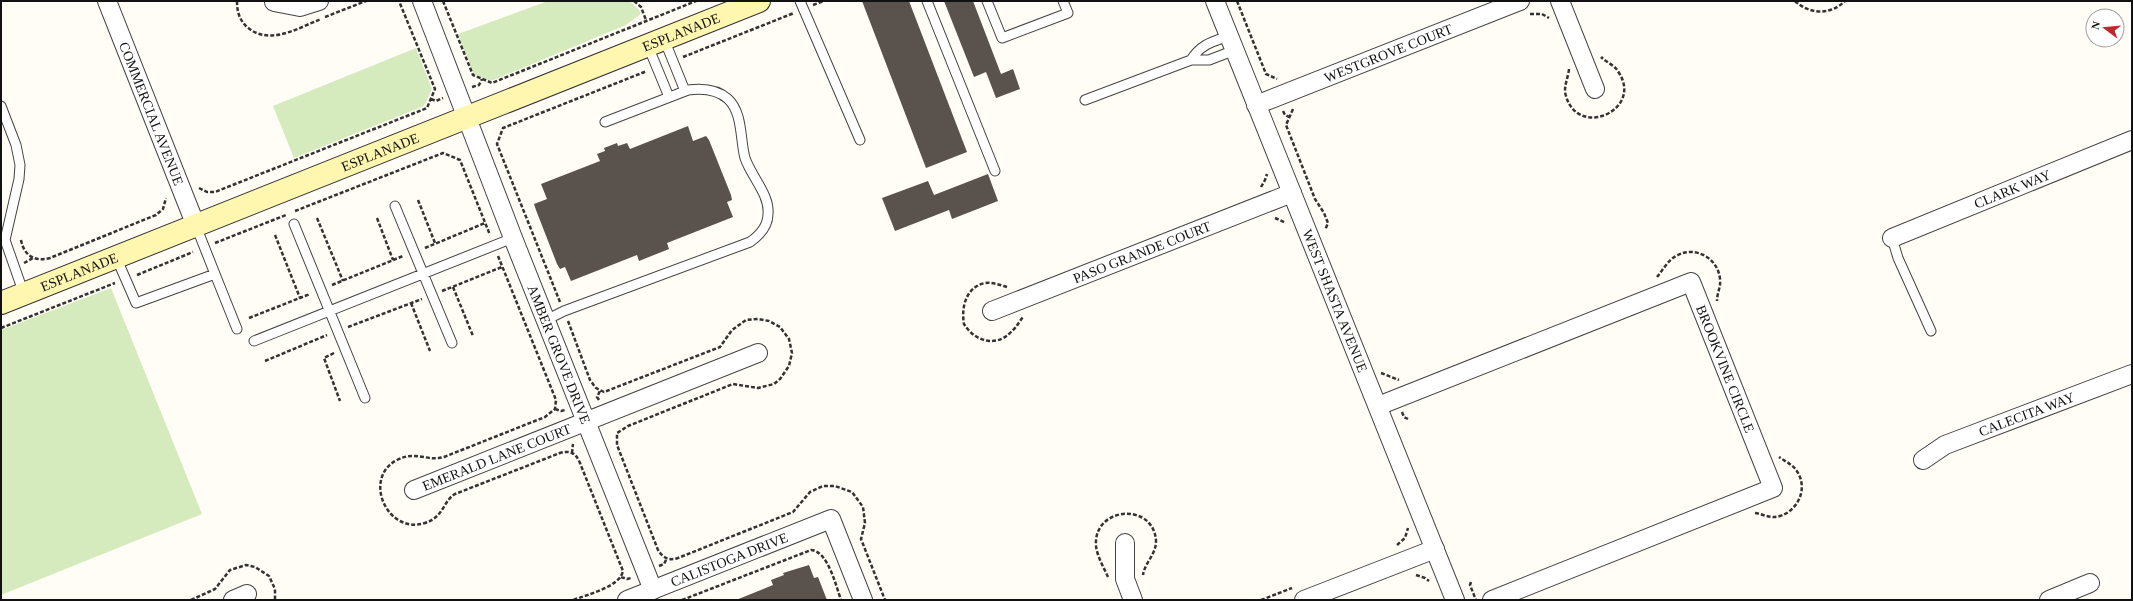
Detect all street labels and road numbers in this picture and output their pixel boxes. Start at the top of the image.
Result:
street label: ESPLANADE [640,10,722,54]
street label: WESTGROVE COURT [1322,21,1455,85]
street label: COMMERCIAL AVENUE [116,40,187,187]
street label: ESPLANADE [339,130,421,174]
street label: CLARK WAY [1972,167,2053,211]
street label: PASO GRANDE COURT [1071,218,1213,286]
street label: WEST SHASTA AVENUE [1300,227,1370,374]
street label: ESPLANADE [38,250,120,294]
street label: AMBER GROVE DRIVE [525,283,594,426]
street label: BROOKVINE CIRCLE [1693,303,1758,435]
street label: CALECITA WAY [1977,389,2077,439]
street label: EMERALD LANE COURT [420,421,574,493]
street label: CALISTOGA DRIVE [669,529,790,589]

